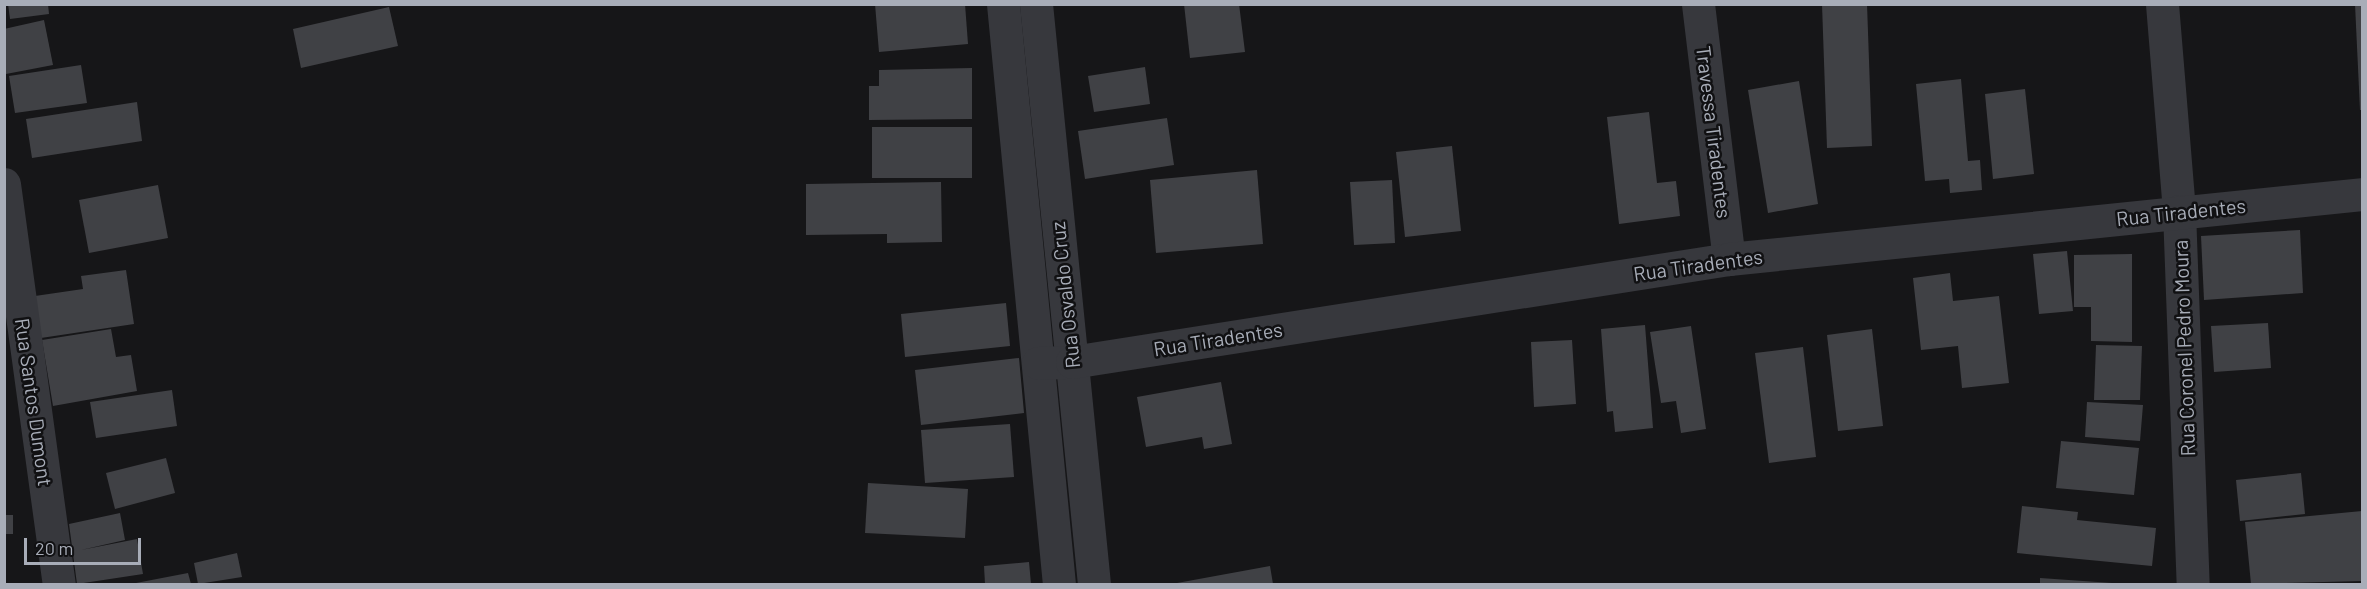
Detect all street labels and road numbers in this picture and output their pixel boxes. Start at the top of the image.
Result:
street label: Travessa Tiradentes [1692,44,1736,220]
street label: Rua Tiradentes [2115,193,2247,231]
street label: Rua Osvaldo Cruz [1045,220,1085,370]
street label: Rua Coronel Pedro Moura [2168,239,2200,457]
street label: Rua Tiradentes [1632,244,1764,286]
street label: Rua Santos Dumont [10,316,58,488]
street label: Rua Tiradentes [1152,317,1284,361]

